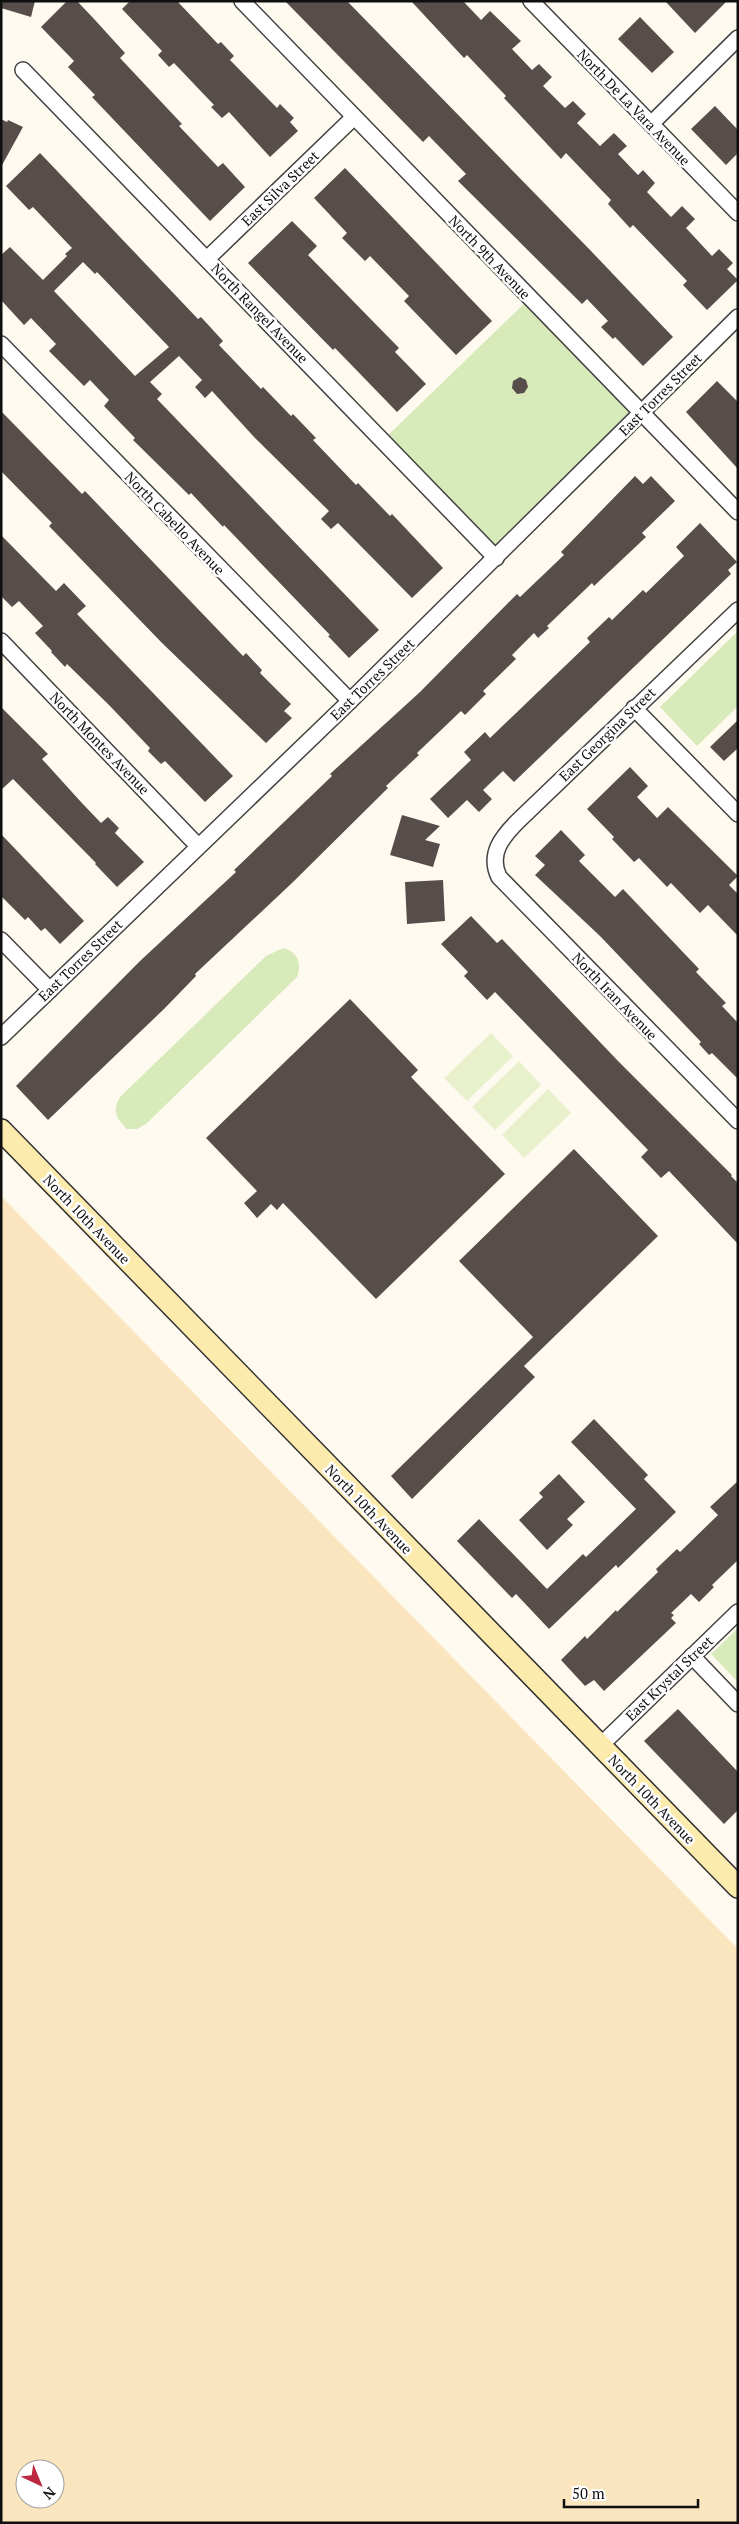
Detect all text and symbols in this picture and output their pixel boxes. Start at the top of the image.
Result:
street label: North De La Vara Avenue [573,45,695,169]
street label: East Silva Street [237,146,323,230]
street label: North 9th Avenue [445,211,535,303]
street label: North Rangel Avenue [207,259,313,367]
street label: East Torres Street [614,348,706,440]
street label: North Cabello Avenue [121,467,229,579]
street label: East Torres Street [326,633,419,724]
street label: East Georgina Street [555,682,660,785]
street label: North Montes Avenue [46,688,154,798]
street label: East Torres Street [34,914,127,1005]
street label: North Iran Avenue [568,948,662,1044]
street label: North 10th Avenue [39,1170,135,1268]
street label: North 10th Avenue [321,1460,417,1558]
street label: East Krystal Street [621,1631,718,1725]
street label: North 10th Avenue [604,1750,700,1848]
north arrow [15,2459,65,2509]
scale bar [564,2476,698,2508]
text: N [39,2483,60,2504]
text: 50 m [572,2483,605,2503]

